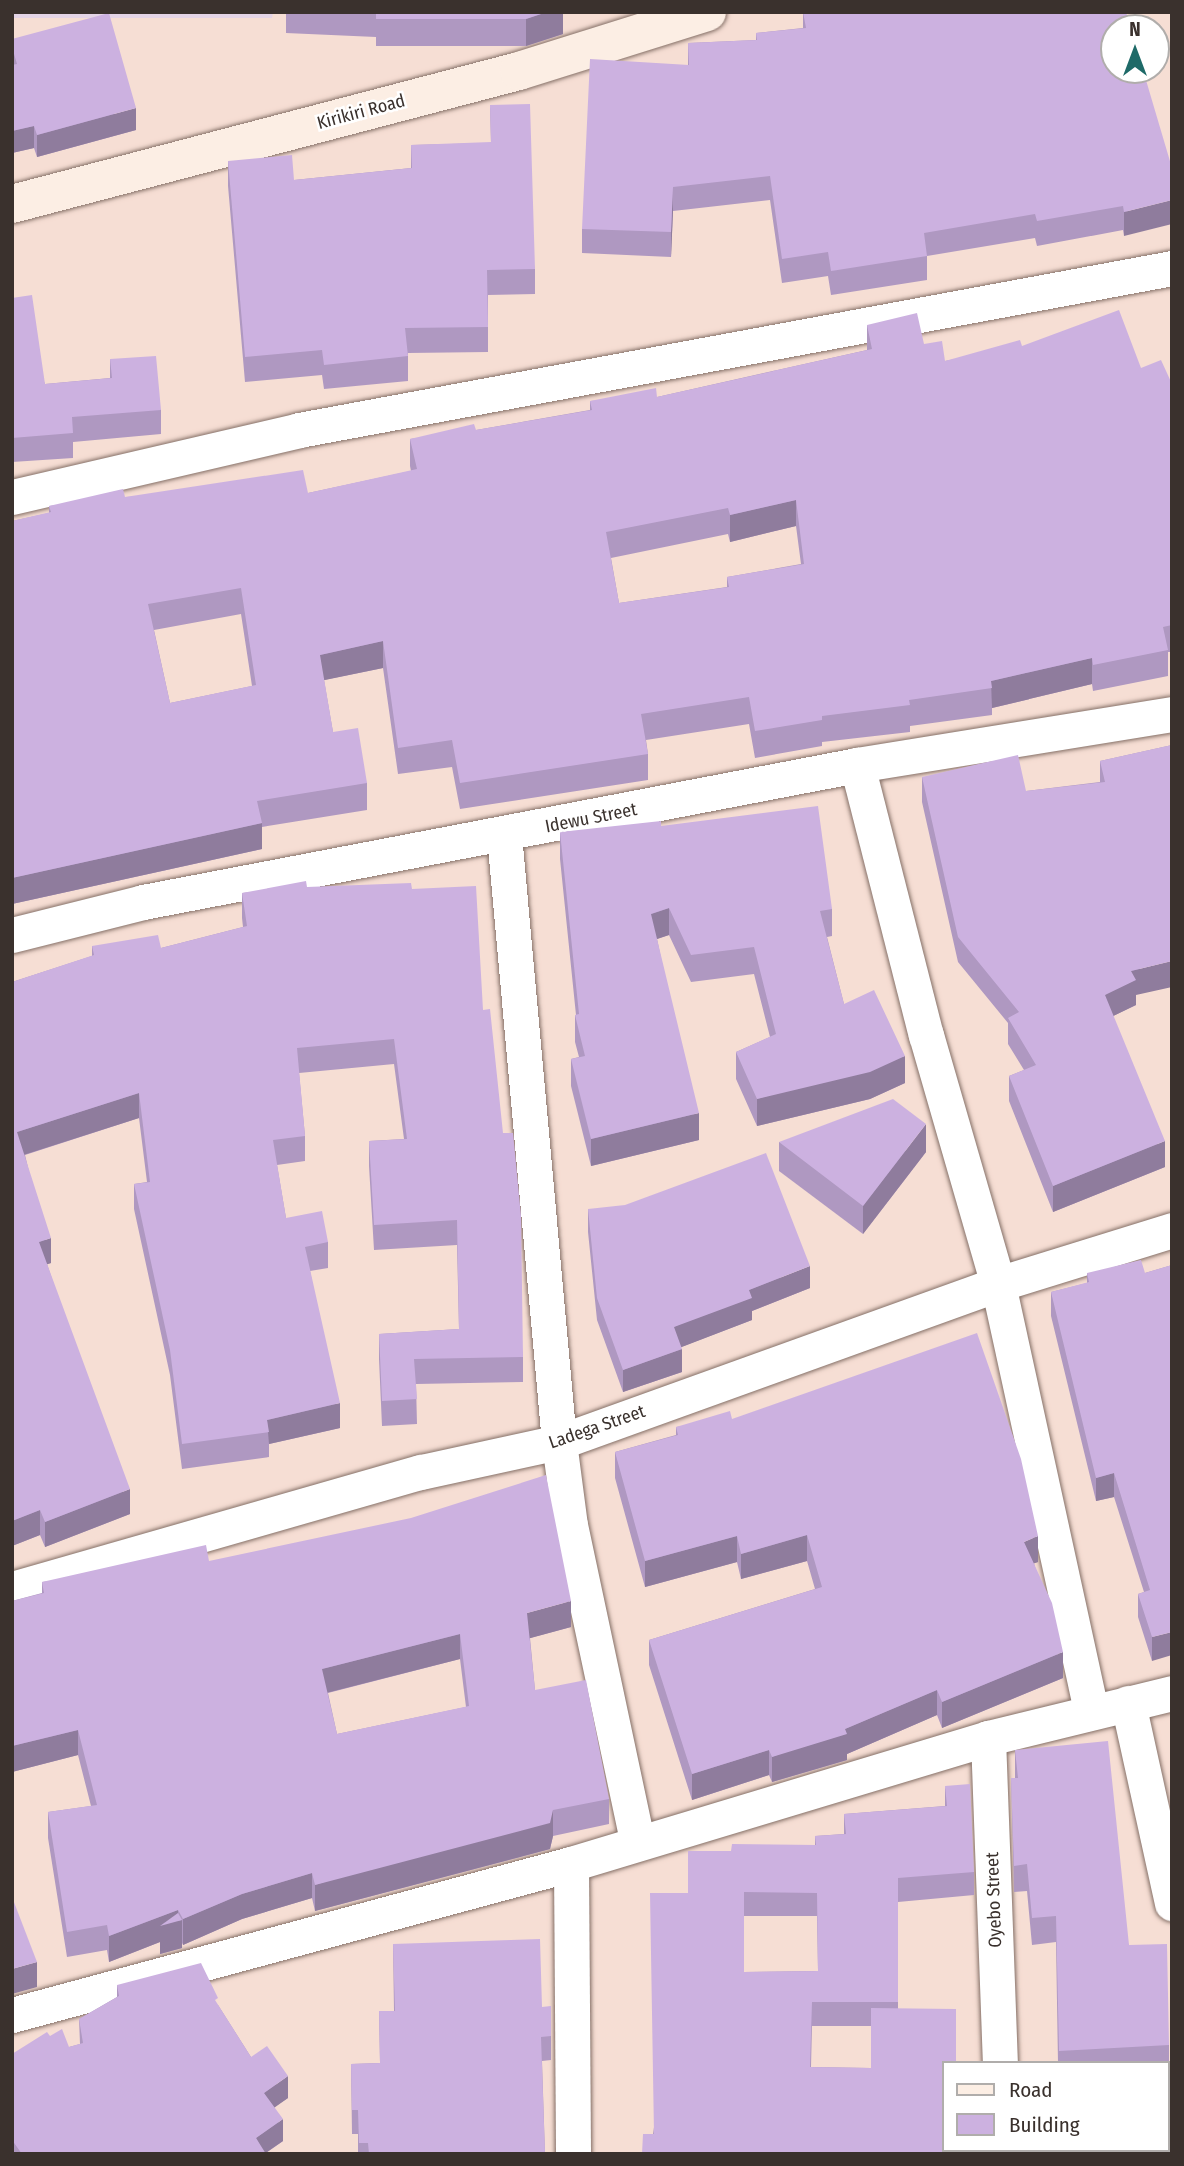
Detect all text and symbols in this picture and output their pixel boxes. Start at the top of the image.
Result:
north arrow [1100,14,1170,84]
text: N [1129,18,1141,41]
street label: Kirikiri Road [315,90,407,134]
street label: Idewu Street [543,799,639,837]
street label: Ladega Street [546,1400,648,1454]
street label: Oyebo Street [982,1852,1006,1948]
legend [942,2061,1170,2152]
text: Road [1009,2077,1053,2103]
text: Building [1009,2112,1080,2138]

